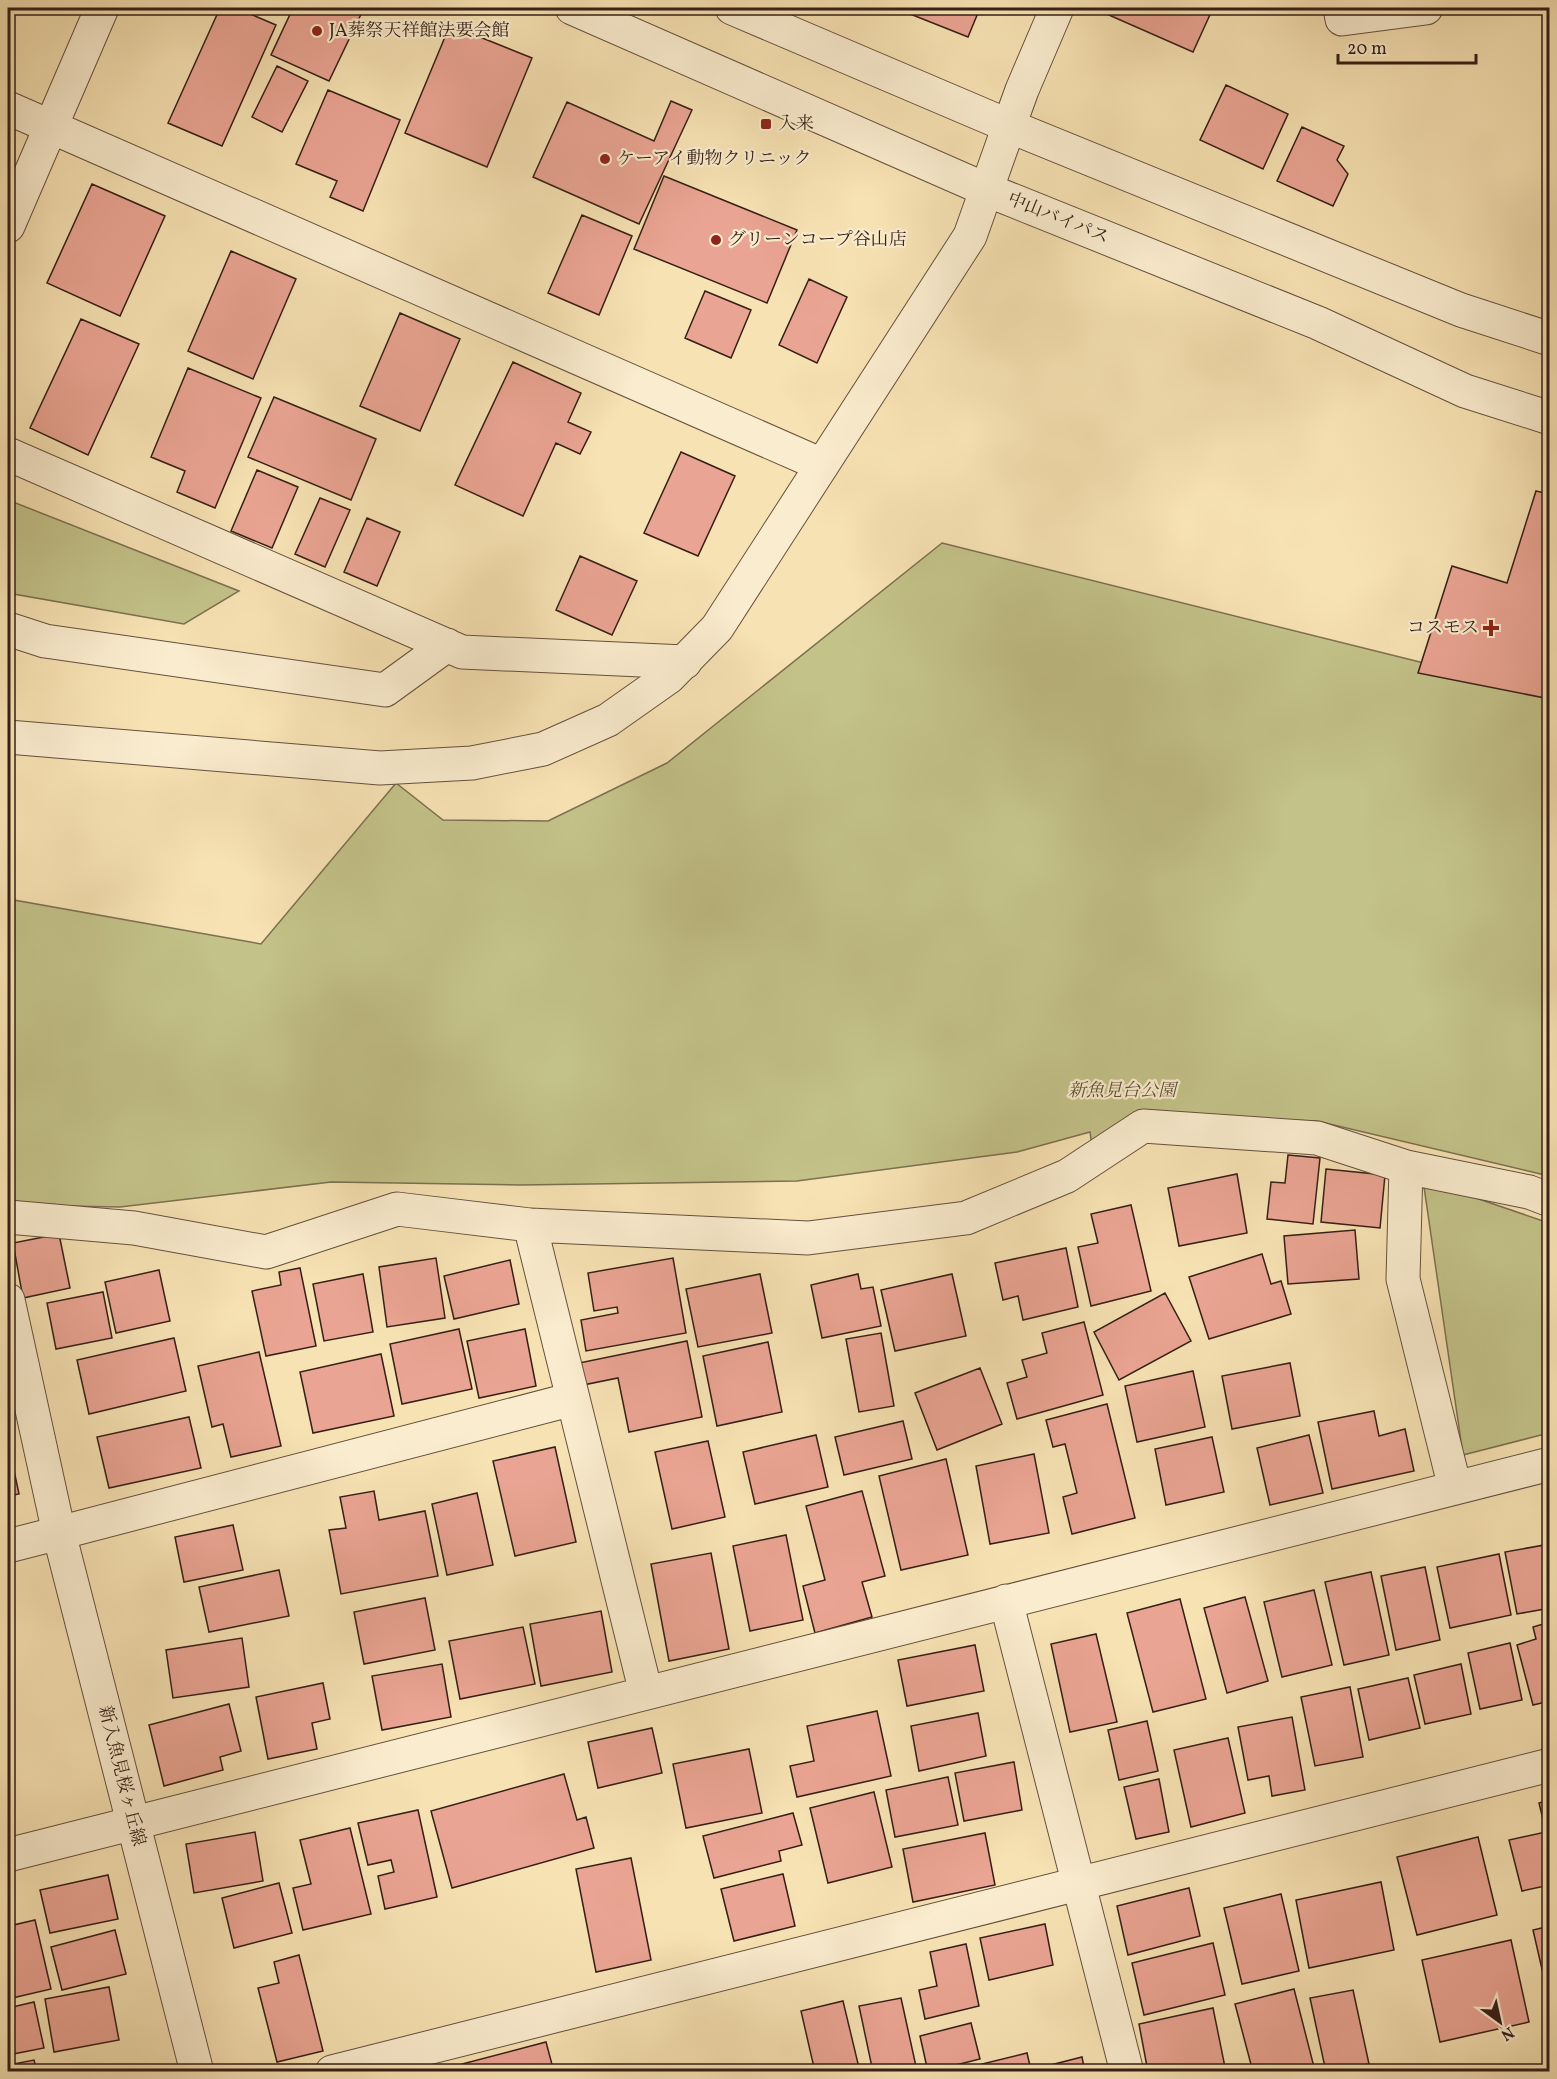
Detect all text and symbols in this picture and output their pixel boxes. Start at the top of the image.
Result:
place label: JA葬祭天祥館法要会館 [329,19,510,44]
marker: JA葬祭天祥館法要会館 [310,24,324,38]
scale bar [1338,27,1476,65]
text: 20 m [1347,37,1387,62]
place label: 入来 [778,112,814,137]
marker: 入来 [759,117,773,131]
place label: ケーアイ動物クリニック [617,147,811,172]
marker: ケーアイ動物クリニック [598,152,612,166]
street label: 中山バイパス [1003,187,1113,251]
place label: グリーンコープ谷山店 [728,228,907,253]
marker: グリーンコープ谷山店 [709,233,723,247]
place label: コスモス [1407,616,1479,641]
marker: コスモス [1484,621,1498,635]
park label: 新魚見台公園 [1068,1079,1179,1104]
street label: 新入魚見桜ヶ丘線 [91,1703,151,1849]
north arrow [1470,1992,1530,2052]
text: N [1496,2021,1518,2045]

